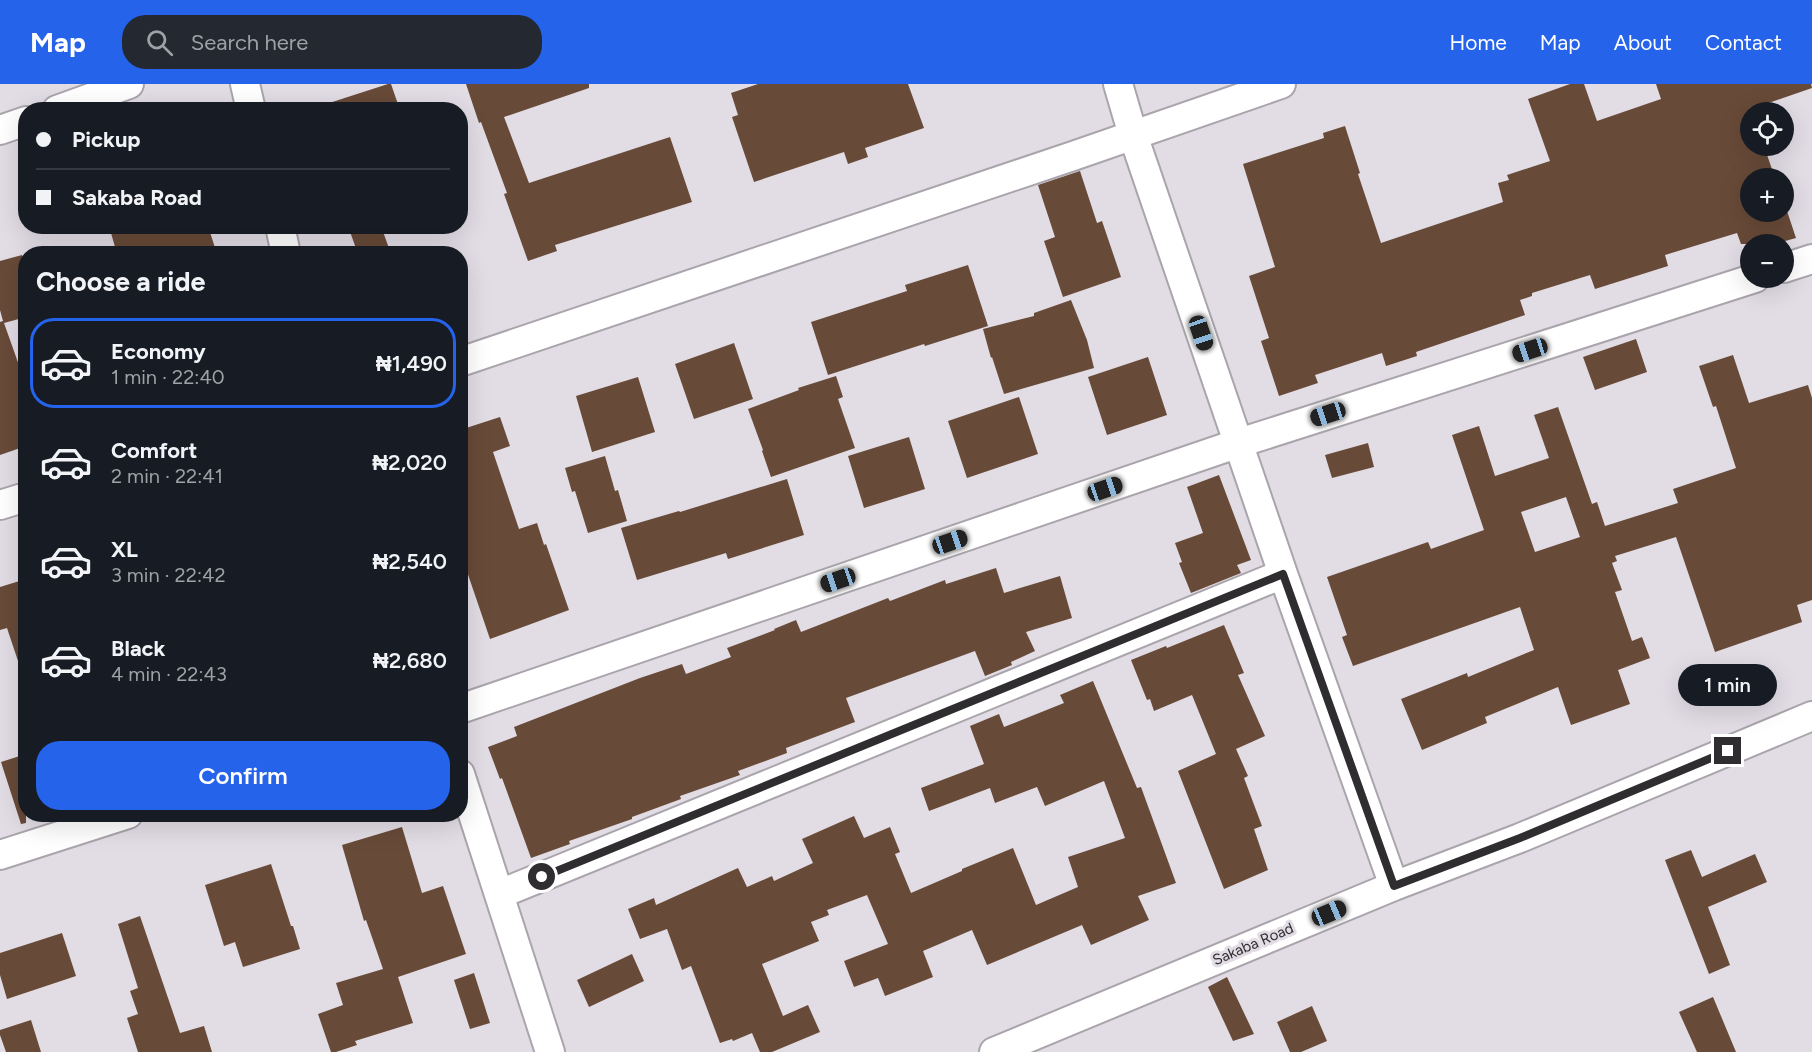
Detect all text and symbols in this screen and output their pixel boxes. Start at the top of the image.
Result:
search box [122,15,542,69]
text: Map [30,25,86,59]
icon: search [143,26,176,59]
text: Search here [191,29,308,56]
text: Home [1450,30,1507,55]
text: Map [1540,30,1581,55]
text: About [1614,30,1672,55]
text: Contact [1705,30,1782,55]
map controls [1740,102,1794,288]
button: locate [1740,102,1794,156]
text: Pickup [72,126,141,153]
button: + [1740,168,1794,222]
text: Sakaba Road [72,184,202,211]
button: − [1740,234,1794,288]
text: Choose a ride [36,265,205,298]
car [1187,313,1215,353]
icon: car [39,336,93,390]
car [1510,336,1550,364]
text: Economy [111,338,206,365]
text: ₦1,490 [376,350,447,377]
text: 1 min · 22:40 [111,365,225,389]
car [1308,400,1348,428]
icon: car [39,435,93,489]
text: Comfort [111,437,197,464]
text: ₦2,020 [372,449,447,476]
text: 2 min · 22:41 [111,464,223,488]
car [1085,475,1125,503]
car [930,528,970,556]
icon: car [39,534,93,588]
text: XL [111,536,138,563]
text: ₦2,540 [372,548,447,575]
text: 3 min · 22:42 [111,563,226,587]
car [818,566,858,594]
icon: car [39,633,93,687]
text: Black [111,635,165,662]
text: ₦2,680 [373,647,447,674]
text: 4 min · 22:43 [111,662,227,686]
callout: 1 min [1678,664,1778,706]
text: 1 min [1704,673,1751,697]
route end [1714,737,1741,764]
button: Confirm [36,741,450,810]
route start [528,863,555,890]
car [1309,898,1349,928]
street label: Sakaba Road [1210,919,1296,969]

